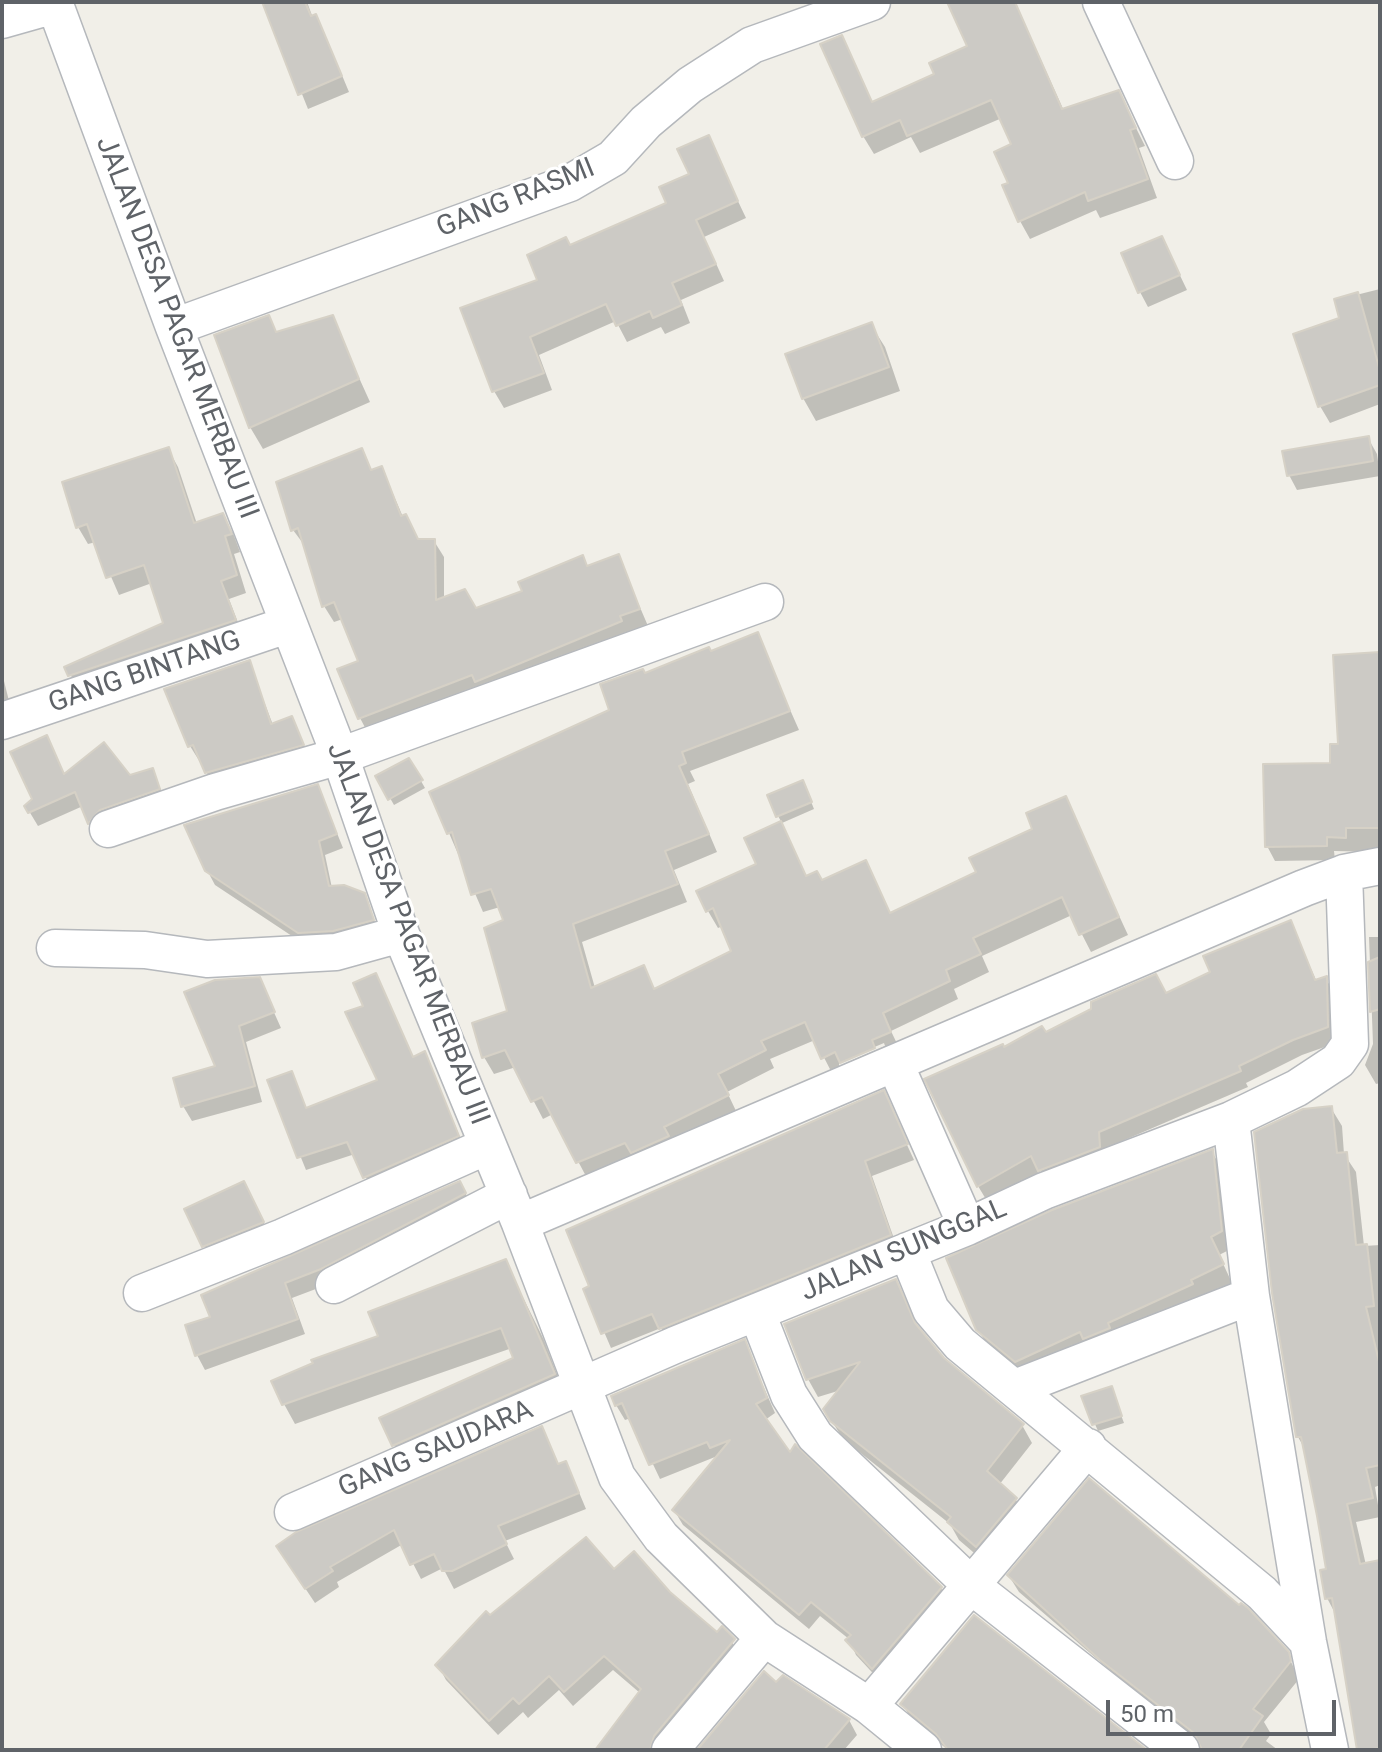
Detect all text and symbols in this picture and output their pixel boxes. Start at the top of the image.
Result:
street label: JALAN DESA PAGAR MERBAU III [87,132,265,524]
street label: GANG RASMI [432,152,600,246]
street label: GANG BINTANG [45,624,245,722]
street label: JALAN DESA PAGAR MERBAU III [318,738,496,1130]
street label: JALAN SUNGGAL [796,1193,1012,1309]
street label: GANG SAUDARA [334,1394,538,1506]
scale bar [1110,1684,1340,1734]
text: 50 m [1120,1700,1174,1728]

